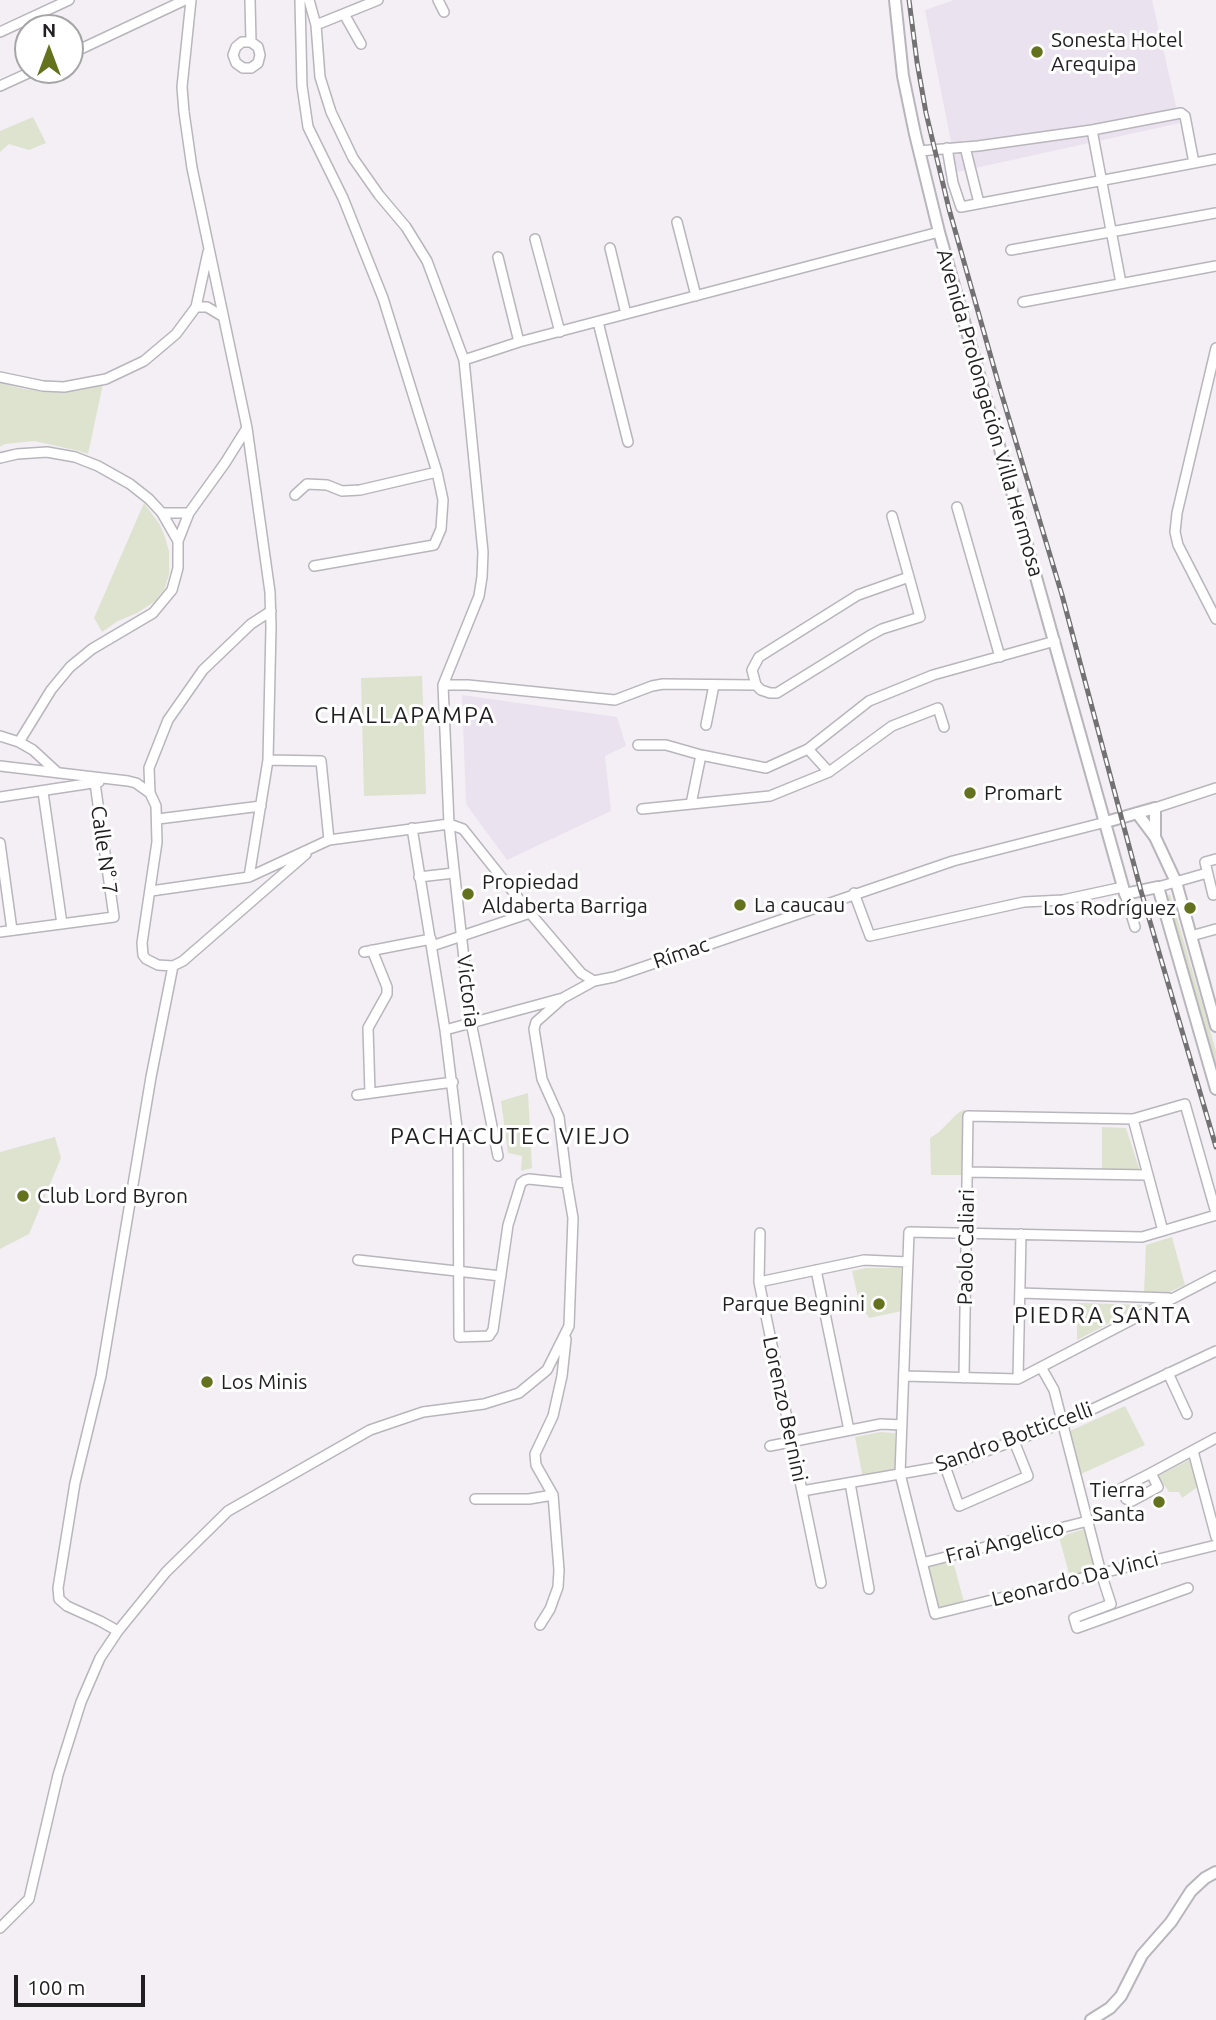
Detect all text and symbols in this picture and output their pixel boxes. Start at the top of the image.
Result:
north arrow [14,14,84,84]
text: N [42,19,56,41]
place label: Sonesta Hotel Arequipa [1051,27,1183,77]
marker: Sonesta Hotel Arequipa [1029,44,1045,60]
street label: Avenida Prolongación Villa Hermosa [931,246,1049,580]
district label: CHALLAPAMPA [316,701,494,729]
place label: Promart [984,780,1062,806]
marker: Promart [962,785,978,801]
street label: Calle N° 7 [85,804,123,896]
place label: Propiedad Aldaberta Barriga [482,869,648,919]
marker: Propiedad Aldaberta Barriga [460,886,476,902]
place label: La caucau [754,892,845,918]
place label: Los Rodríguez [1043,895,1176,921]
marker: La caucau [732,897,748,913]
marker: Los Rodríguez [1182,900,1198,916]
street label: Rímac [650,932,712,974]
street label: Victoria [451,953,485,1029]
district label: PACHACUTEC VIEJO [392,1122,630,1150]
place label: Club Lord Byron [37,1183,188,1209]
marker: Club Lord Byron [15,1188,31,1204]
street label: Paolo Caliari [952,1189,980,1305]
place label: Parque Begnini [722,1291,865,1317]
marker: Parque Begnini [871,1296,887,1312]
district label: PIEDRA SANTA [1016,1301,1190,1329]
street label: Lorenzo Bernini [757,1334,813,1484]
place label: Los Minis [221,1369,307,1395]
marker: Los Minis [199,1374,215,1390]
street label: Sandro Botticcelli [932,1397,1096,1477]
place label: Tierra Santa [1089,1477,1145,1527]
marker: Tierra Santa [1151,1494,1167,1510]
street label: Frai Angelico [943,1515,1067,1569]
street label: Leonardo Da Vinci [989,1546,1161,1612]
scale bar [18,1960,149,2004]
text: 100 m [27,1975,85,1999]

